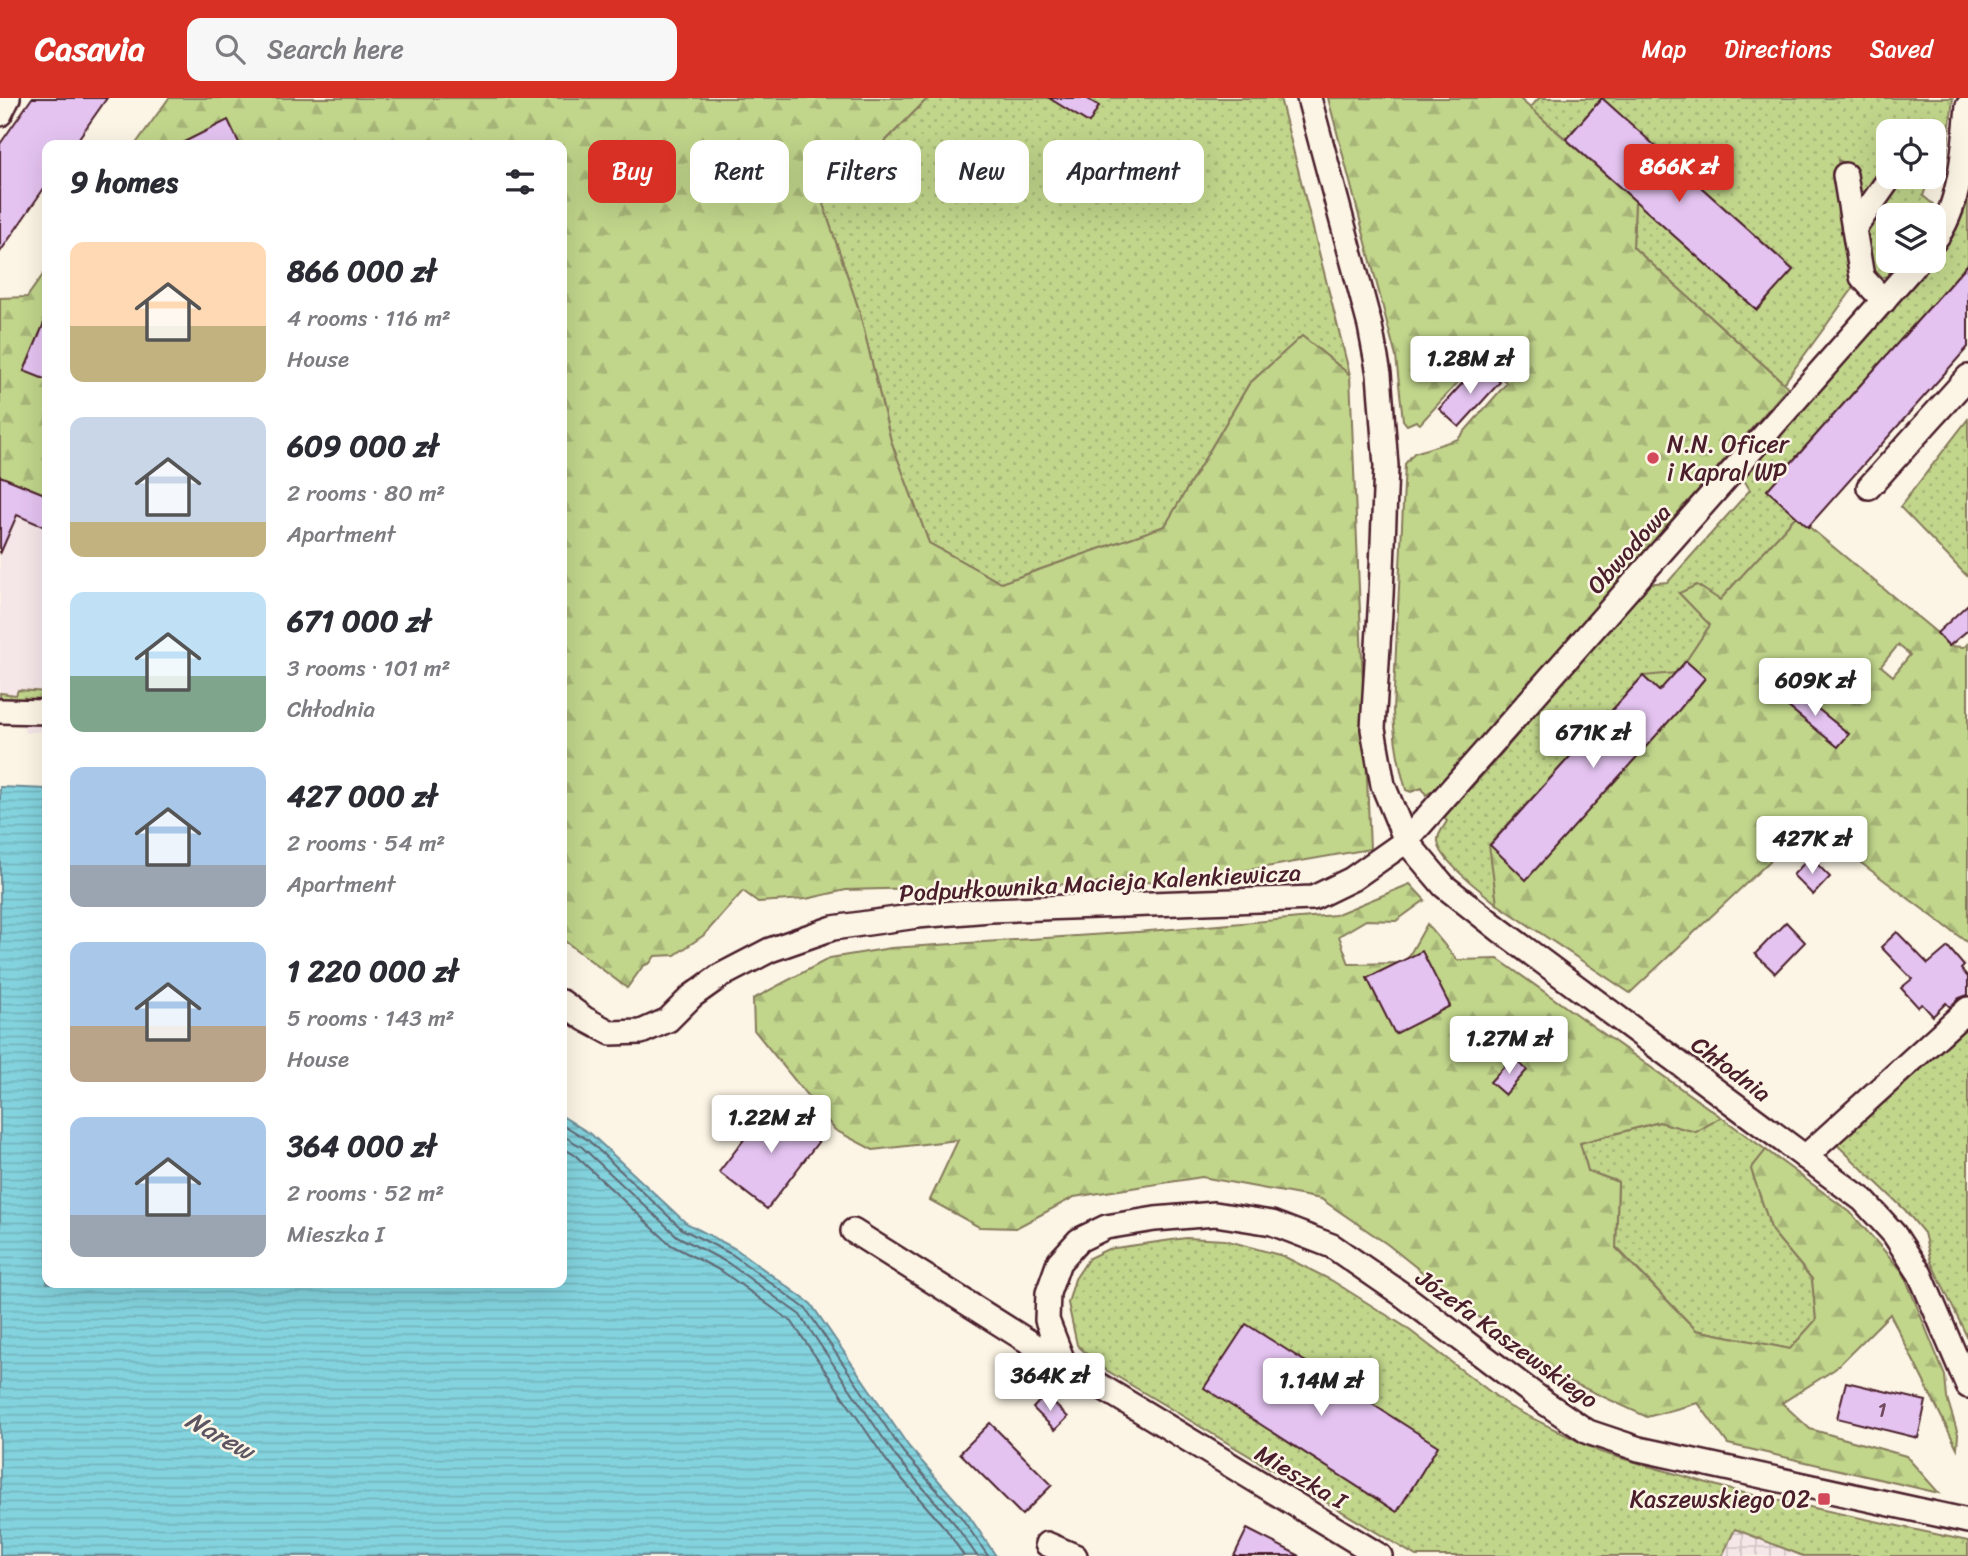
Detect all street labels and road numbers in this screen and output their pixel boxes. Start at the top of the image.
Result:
street label: Obwodowa [1576,494,1682,604]
street label: Podpułkownika Macieja Kalenkiewicza [898,852,1302,914]
street label: Chłodnia [1682,1025,1780,1113]
street label: Józefa Kaszewskiego [1406,1257,1607,1420]
street label: Mieszka I [1247,1433,1357,1522]

